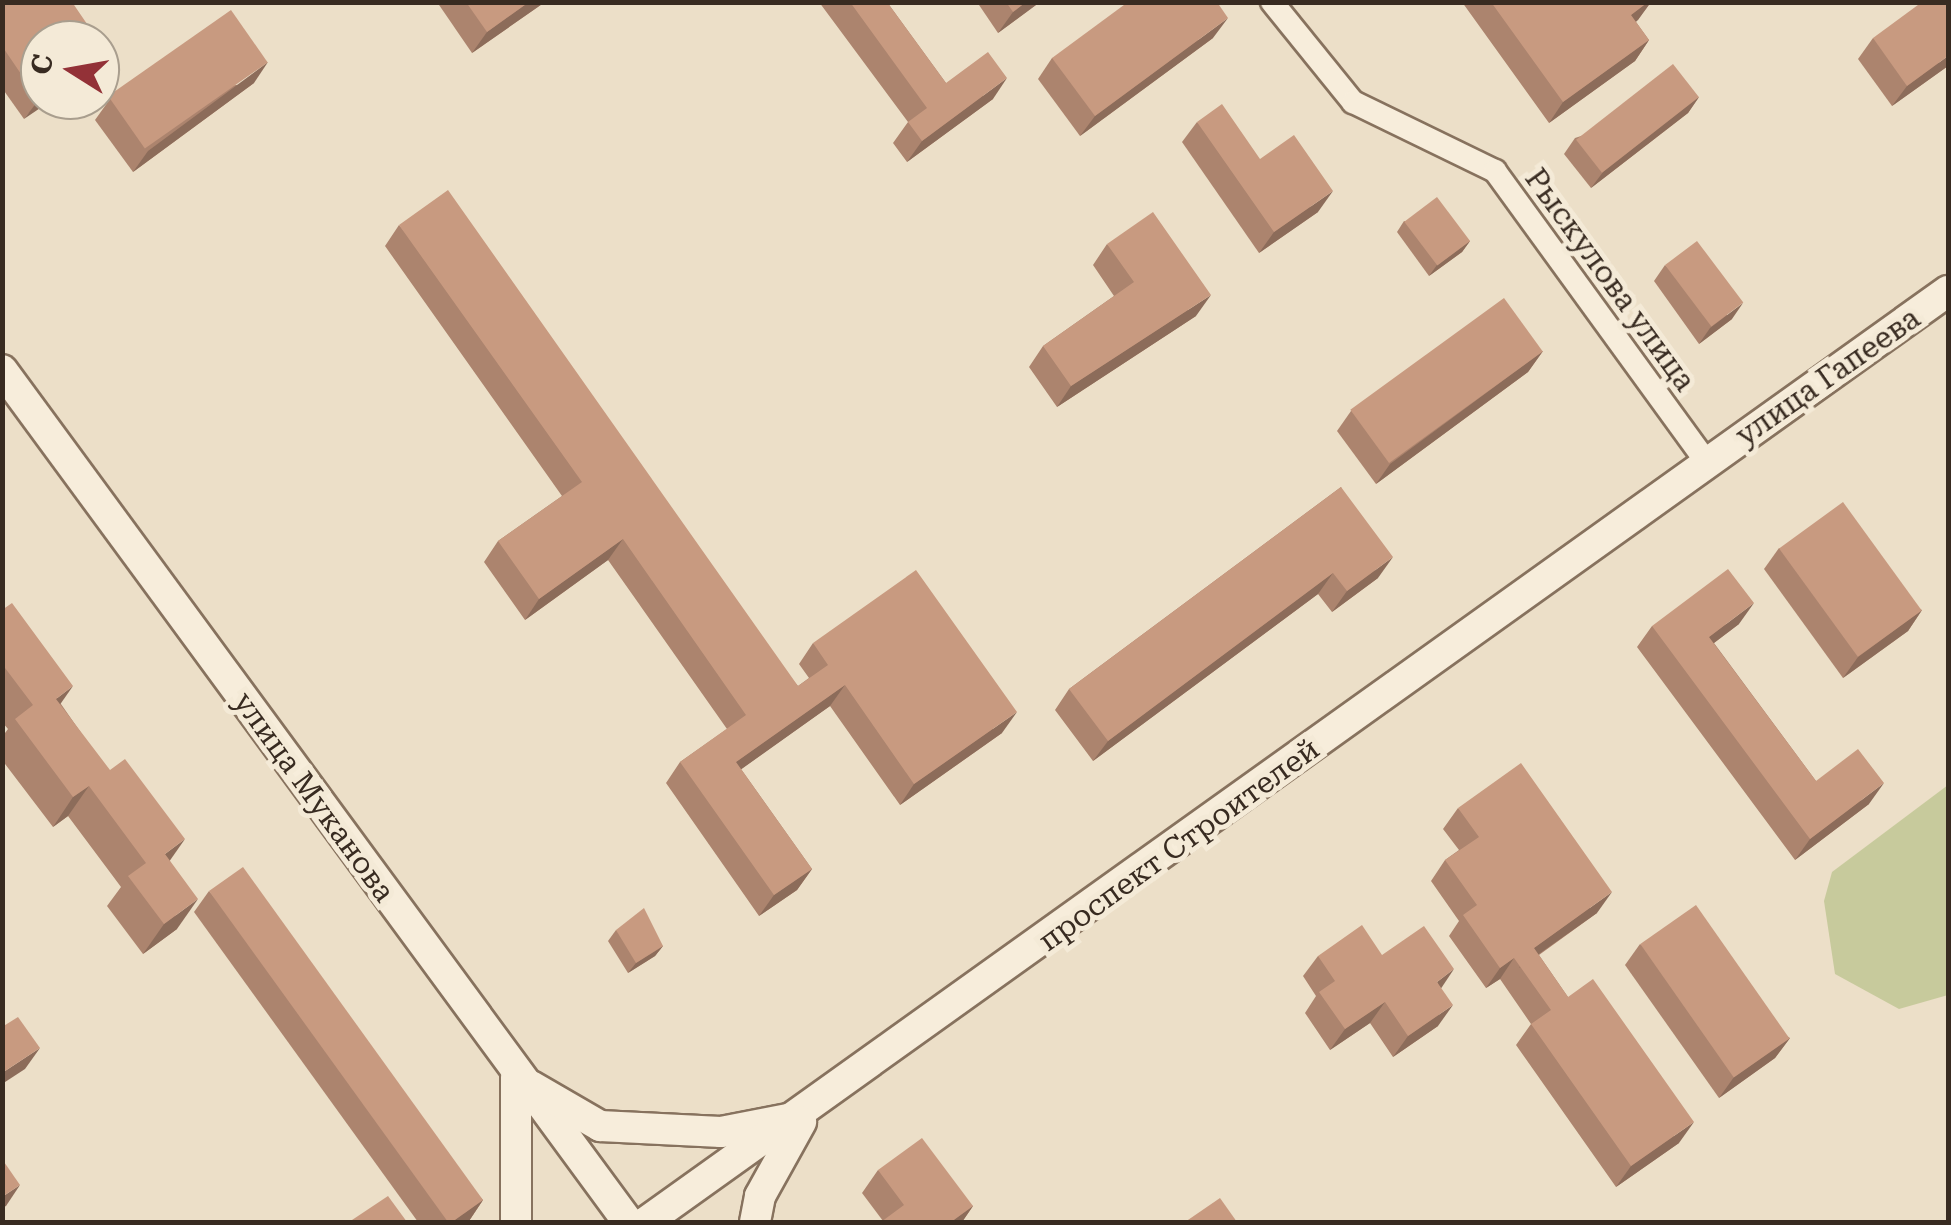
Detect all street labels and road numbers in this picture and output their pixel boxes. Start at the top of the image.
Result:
street label: Рыскулова улица [1517,162,1703,398]
street label: улица Гапеева [1729,300,1927,454]
street label: улица Муканова [226,685,402,909]
street label: проспект Строителей [1032,731,1326,959]

